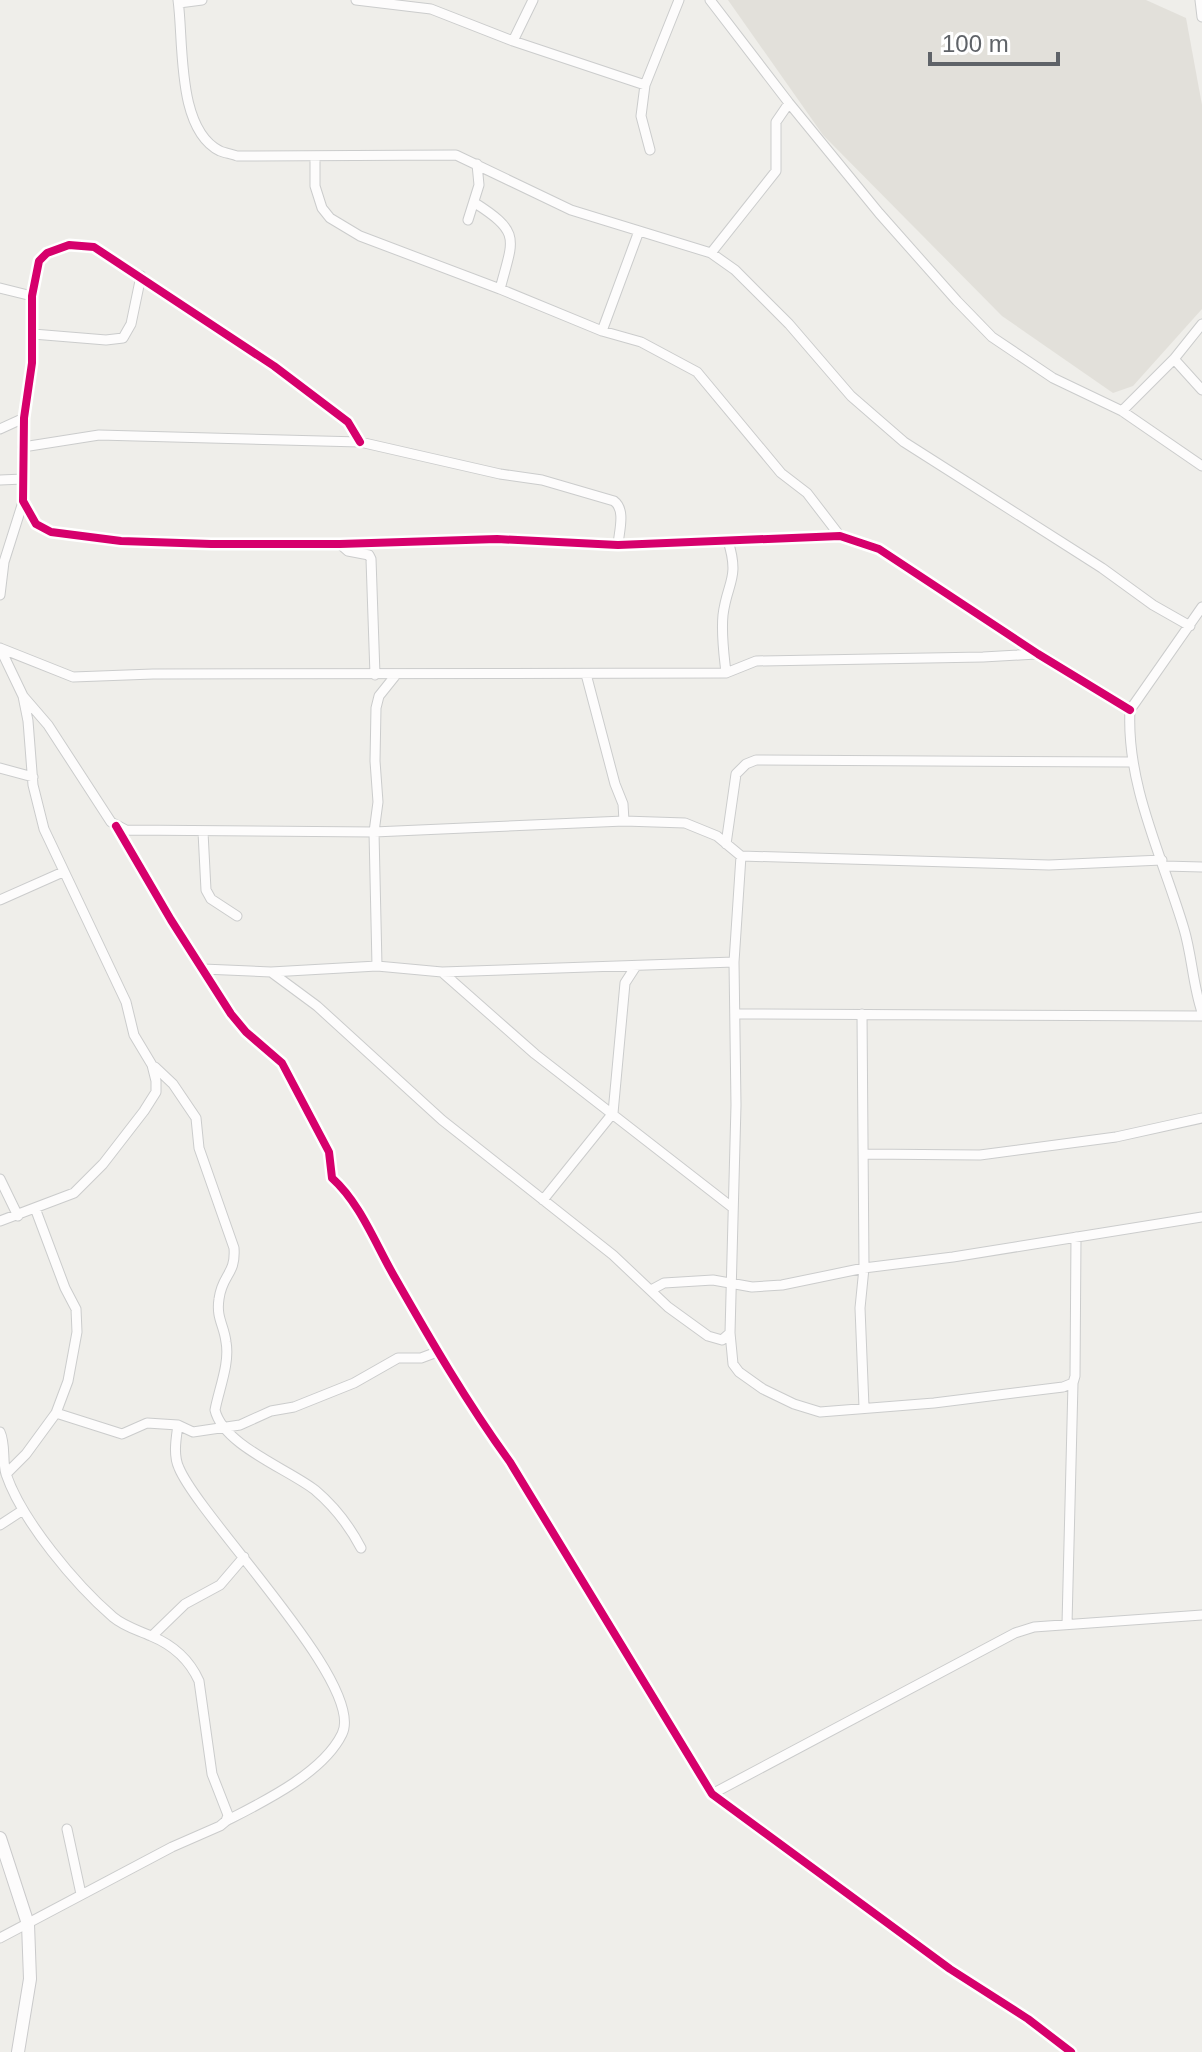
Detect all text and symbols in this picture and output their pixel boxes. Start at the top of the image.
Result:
scale bar [930,16,1058,66]
text: 100 m [942,30,1009,57]

